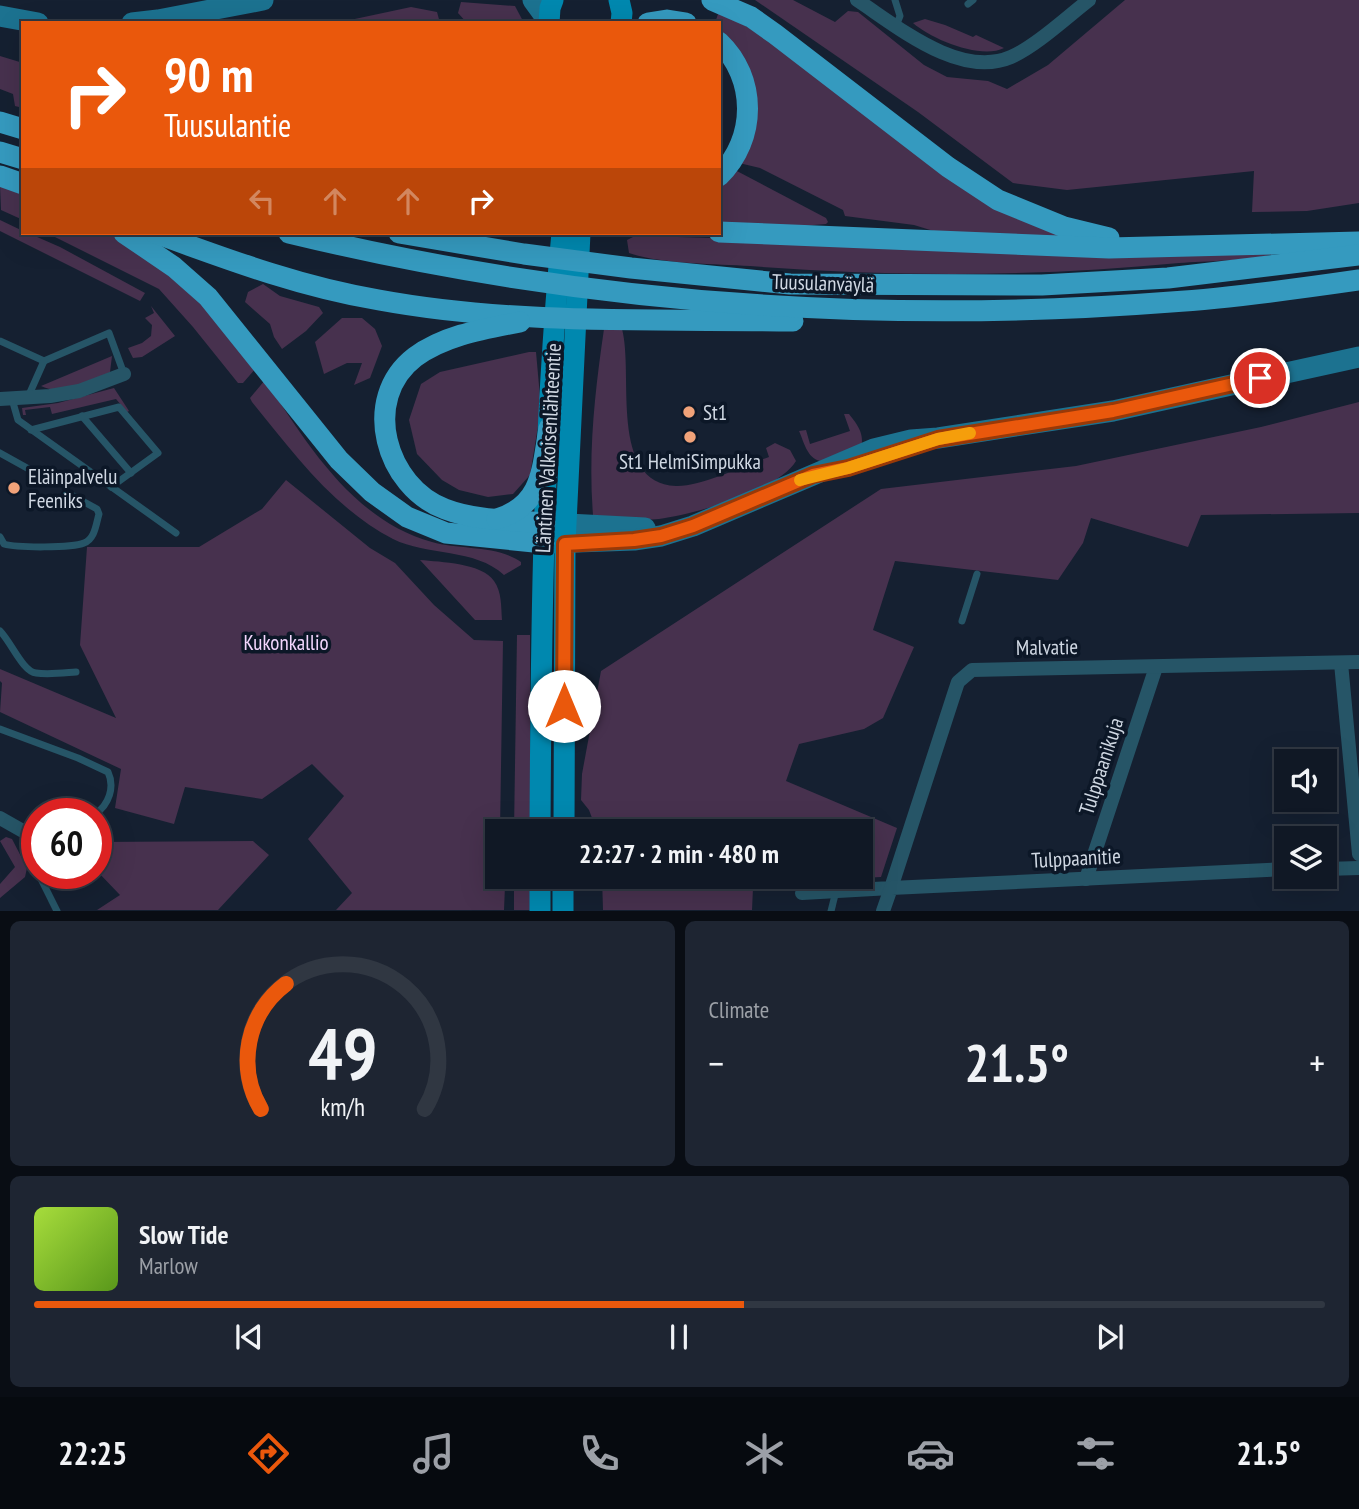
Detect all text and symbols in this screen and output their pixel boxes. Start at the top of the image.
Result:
text: 90 m [164,42,253,106]
icon: right [49,49,140,140]
text: Tuusulantie [164,104,291,146]
icon: left [243,182,281,220]
icon: ahead [316,182,354,220]
icon: ahead [389,182,427,220]
icon: right [462,182,500,220]
street label: Tuusulanväylä [771,268,875,298]
street label: Läntinen Valkoisenlähteentie [529,342,567,554]
pin [1230,348,1290,408]
icon: arrive [1241,359,1279,397]
place label: St1 [703,399,727,426]
marker: St1 [681,404,697,420]
marker: St1 HelmiSimpukka [682,429,698,445]
place label: St1 HelmiSimpukka [619,448,761,475]
place label: Eläinpalvelu Feeniks [28,463,117,514]
marker: Eläinpalvelu Feeniks [6,480,22,496]
park label: Kukonkallio [243,629,329,656]
street label: Malvatie [1016,633,1078,661]
position arrow [527,669,601,743]
street label: Tulppaanikuja [1073,714,1129,818]
map controls [1274,749,1337,889]
button: sound [1274,749,1337,812]
speed limit sign: 60 [21,798,112,889]
button: layers [1274,826,1337,889]
text: 22:27 · 2 min · 480 m [579,837,779,870]
street label: Tulppaanitie [1031,842,1121,874]
text: Climate [709,995,769,1024]
text: 49 [307,1006,377,1100]
text: 21.5° [964,1029,1069,1096]
text: − [709,1038,724,1087]
text: + [1309,1038,1325,1087]
text: km/h [320,1091,364,1123]
text: Slow Tide [139,1218,229,1251]
text: Marlow [139,1251,198,1280]
icon: previous [230,1318,268,1356]
icon: pause [660,1318,698,1356]
icon: next [1091,1318,1129,1356]
icon: directions [244,1429,293,1478]
icon: music [409,1429,458,1478]
icon: phone [575,1429,624,1478]
icon: climate [740,1429,789,1478]
icon: car [906,1429,955,1478]
icon: filters [1071,1429,1120,1478]
text: 22:25 [58,1432,127,1474]
text: 21.5° [1236,1432,1301,1474]

